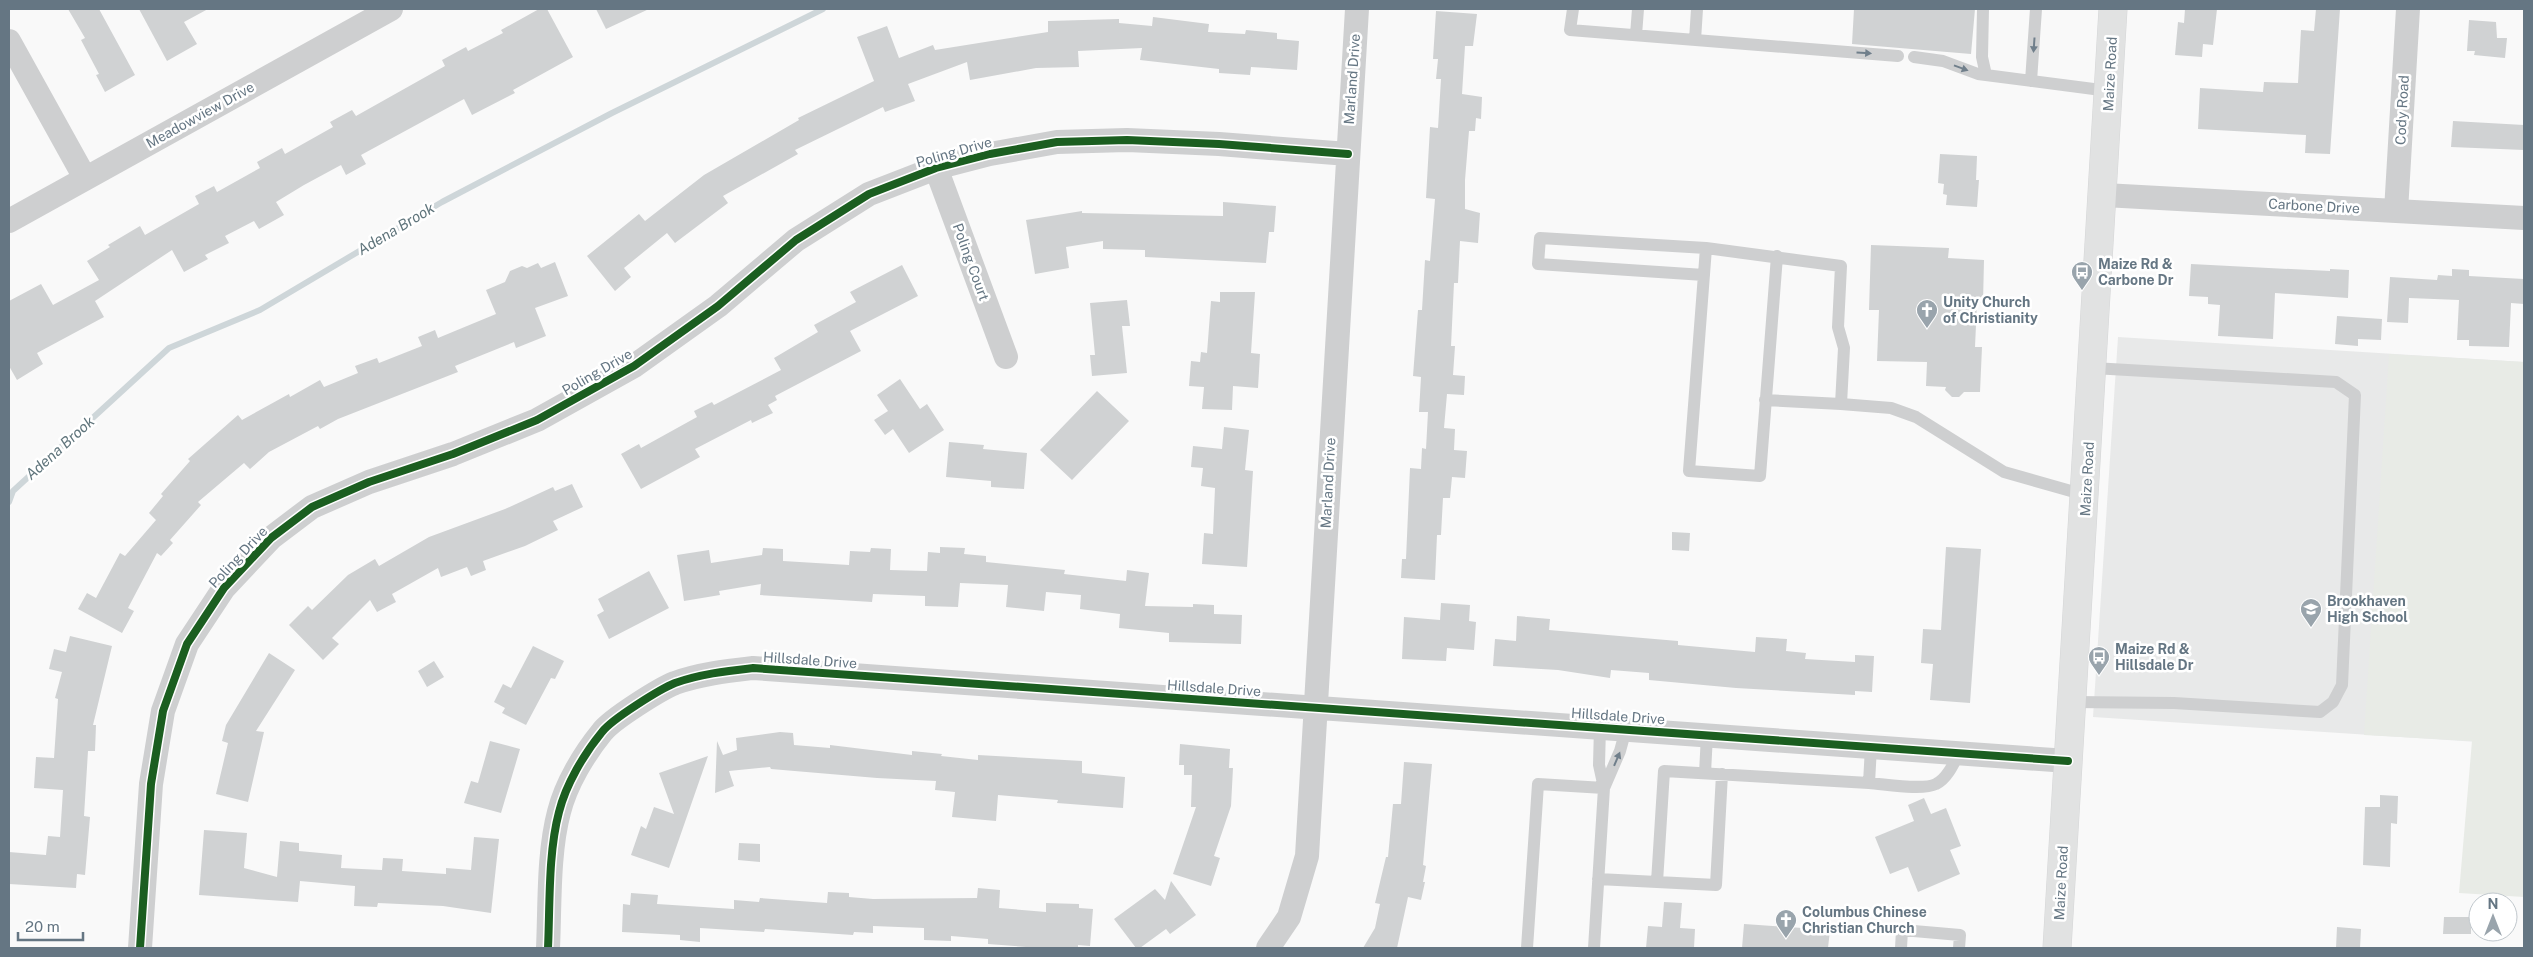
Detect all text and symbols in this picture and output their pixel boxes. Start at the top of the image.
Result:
street label: Marland Drive [1341,33,1363,125]
street label: Maize Road [2100,36,2120,112]
one-way arrow [2029,37,2037,53]
one-way arrow [1856,50,1872,58]
one-way arrow [1954,64,1969,72]
street label: Cody Road [2392,75,2412,145]
street label: Meadowview Drive [143,79,257,151]
street label: Poling Drive [914,134,994,170]
street label: Carbone Drive [2268,196,2360,216]
water label: Adena Brook [354,199,438,258]
street label: Poling Court [950,221,992,303]
place label: Maize Rd & Carbone Dr [2098,256,2174,288]
bus stop icon: Maize Rd & Carbone Dr [2070,260,2094,291]
place label: Unity Church of Christianity [1943,294,2038,326]
church icon: Unity Church of Christianity [1915,298,1939,329]
street label: Poling Drive [559,346,635,398]
water label: Adena Brook [22,412,98,483]
street label: Marland Drive [1318,437,1338,529]
street label: Maize Road [2077,441,2097,517]
street label: Poling Drive [206,523,271,591]
place label: Brookhaven High School [2327,593,2408,625]
school or university icon: Brookhaven High School [2299,597,2323,628]
place label: Maize Rd & Hillsdale Dr [2115,641,2194,673]
bus stop icon: Maize Rd & Hillsdale Dr [2087,645,2111,676]
street label: Hillsdale Drive [762,649,858,671]
street label: Hillsdale Drive [1166,677,1262,699]
street label: Hillsdale Drive [1570,705,1666,727]
one-way arrow [1613,752,1621,766]
street label: Maize Road [2051,845,2071,921]
north arrow [2468,892,2518,942]
text: N [2488,896,2498,912]
place label: Columbus Chinese Christian Church [1802,904,1927,936]
church icon: Columbus Chinese Christian Church [1774,908,1798,939]
scale bar [18,910,82,942]
text: 20 m [25,918,60,935]

